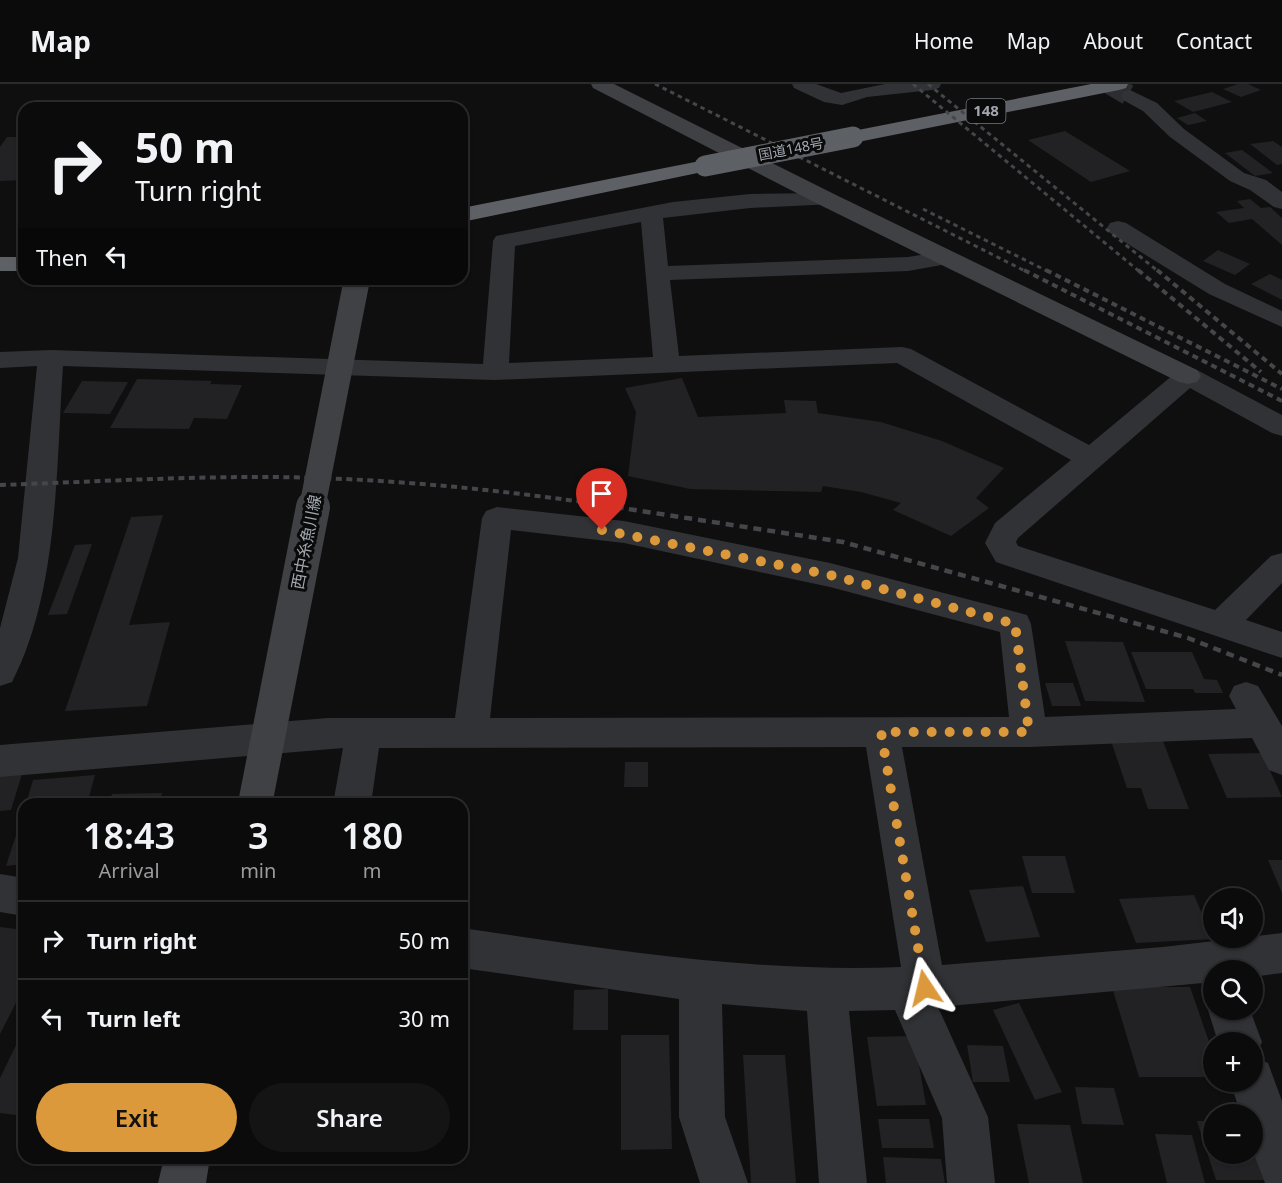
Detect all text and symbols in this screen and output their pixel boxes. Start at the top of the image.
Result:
text: Map [30,22,91,60]
text: Home [914,27,974,55]
text: Map [1007,27,1050,55]
text: About [1083,27,1143,55]
text: Contact [1176,27,1252,55]
road number: 148 [966,99,1006,123]
text: 50 m [135,118,235,175]
icon: right [36,126,114,204]
street label: 国道148号 [757,133,825,164]
text: Turn right [135,172,261,209]
icon: left [100,240,133,273]
text: Then [36,242,88,272]
pin [576,468,627,530]
icon: arrive [585,477,618,510]
street label: 西中糸魚川線 [286,493,326,591]
text: 18:43 [83,811,175,860]
text: 3 [248,811,269,860]
text: 180 [341,811,403,860]
text: Arrival [99,857,160,884]
text: min [240,857,276,884]
text: m [363,857,382,884]
map controls [1203,888,1263,1164]
button: sound [1203,888,1263,948]
icon: right [36,924,69,957]
text: Turn right [87,925,197,955]
text: 50 m [399,925,450,955]
position arrow [893,956,957,1020]
button: search [1203,960,1263,1020]
icon: left [36,1002,69,1035]
text: Turn left [87,1003,181,1033]
text: 30 m [399,1003,450,1033]
button: + [1203,1032,1263,1092]
button: Exit [36,1083,237,1152]
button: Share [249,1083,450,1152]
button: − [1203,1104,1263,1164]

